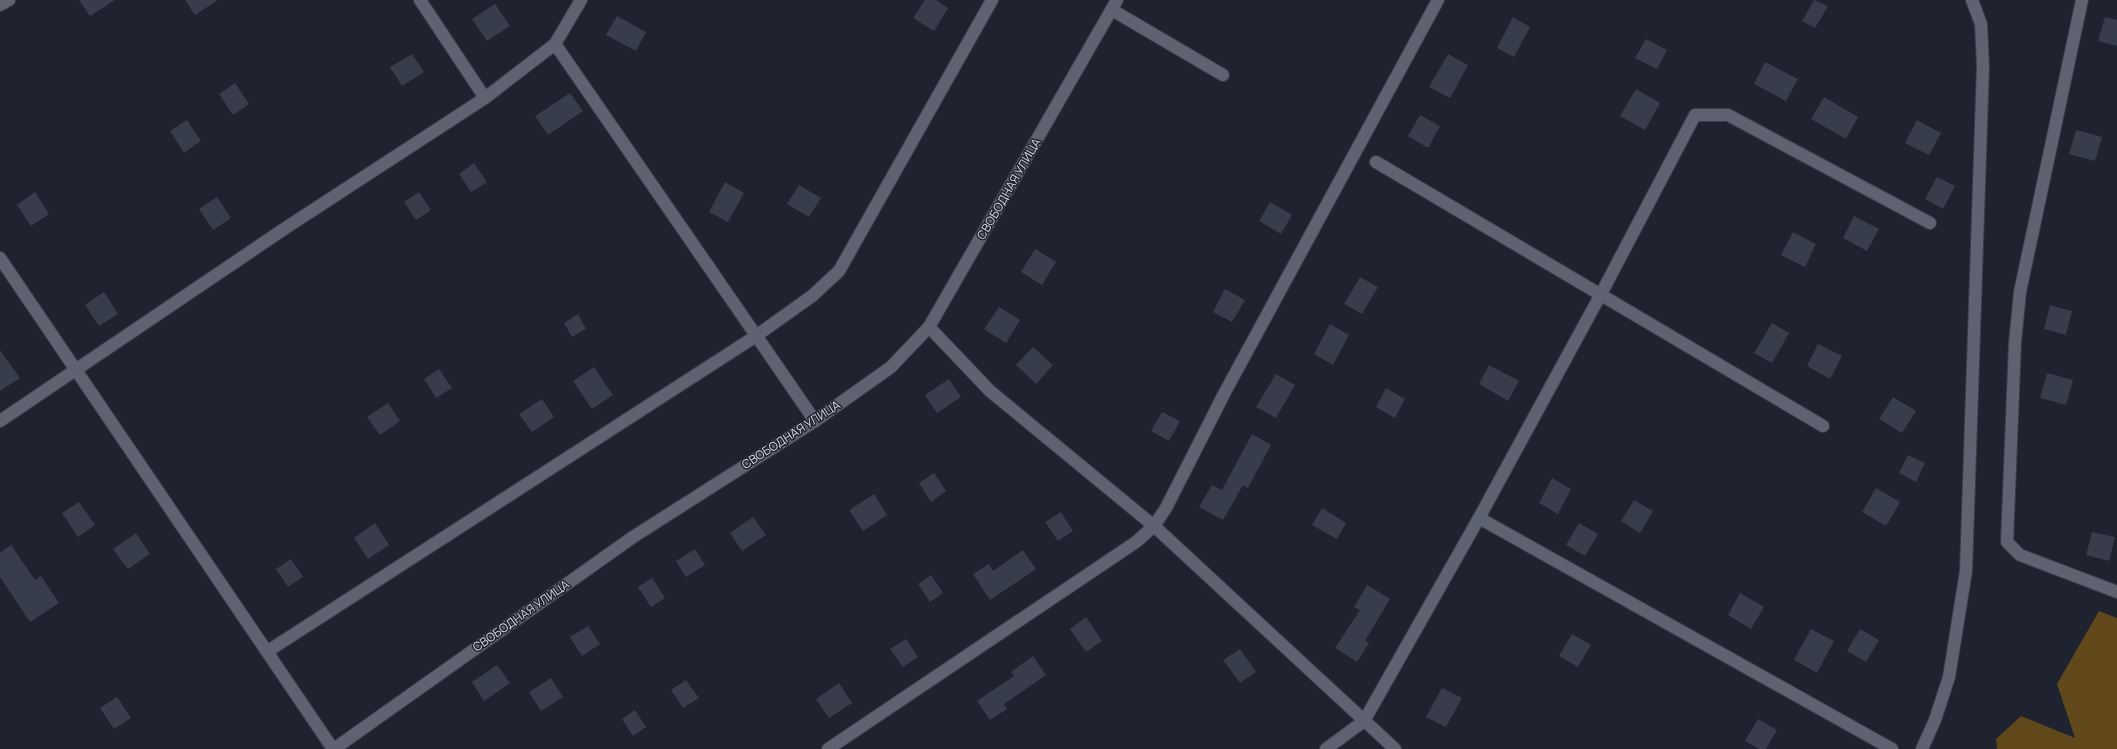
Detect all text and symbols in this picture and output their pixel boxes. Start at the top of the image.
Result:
street label: СВОБОДНАЯ УЛИЦА [973,135,1045,243]
street label: СВОБОДНАЯ УЛИЦА [738,396,844,473]
street label: СВОБОДНАЯ УЛИЦА [469,576,573,655]

